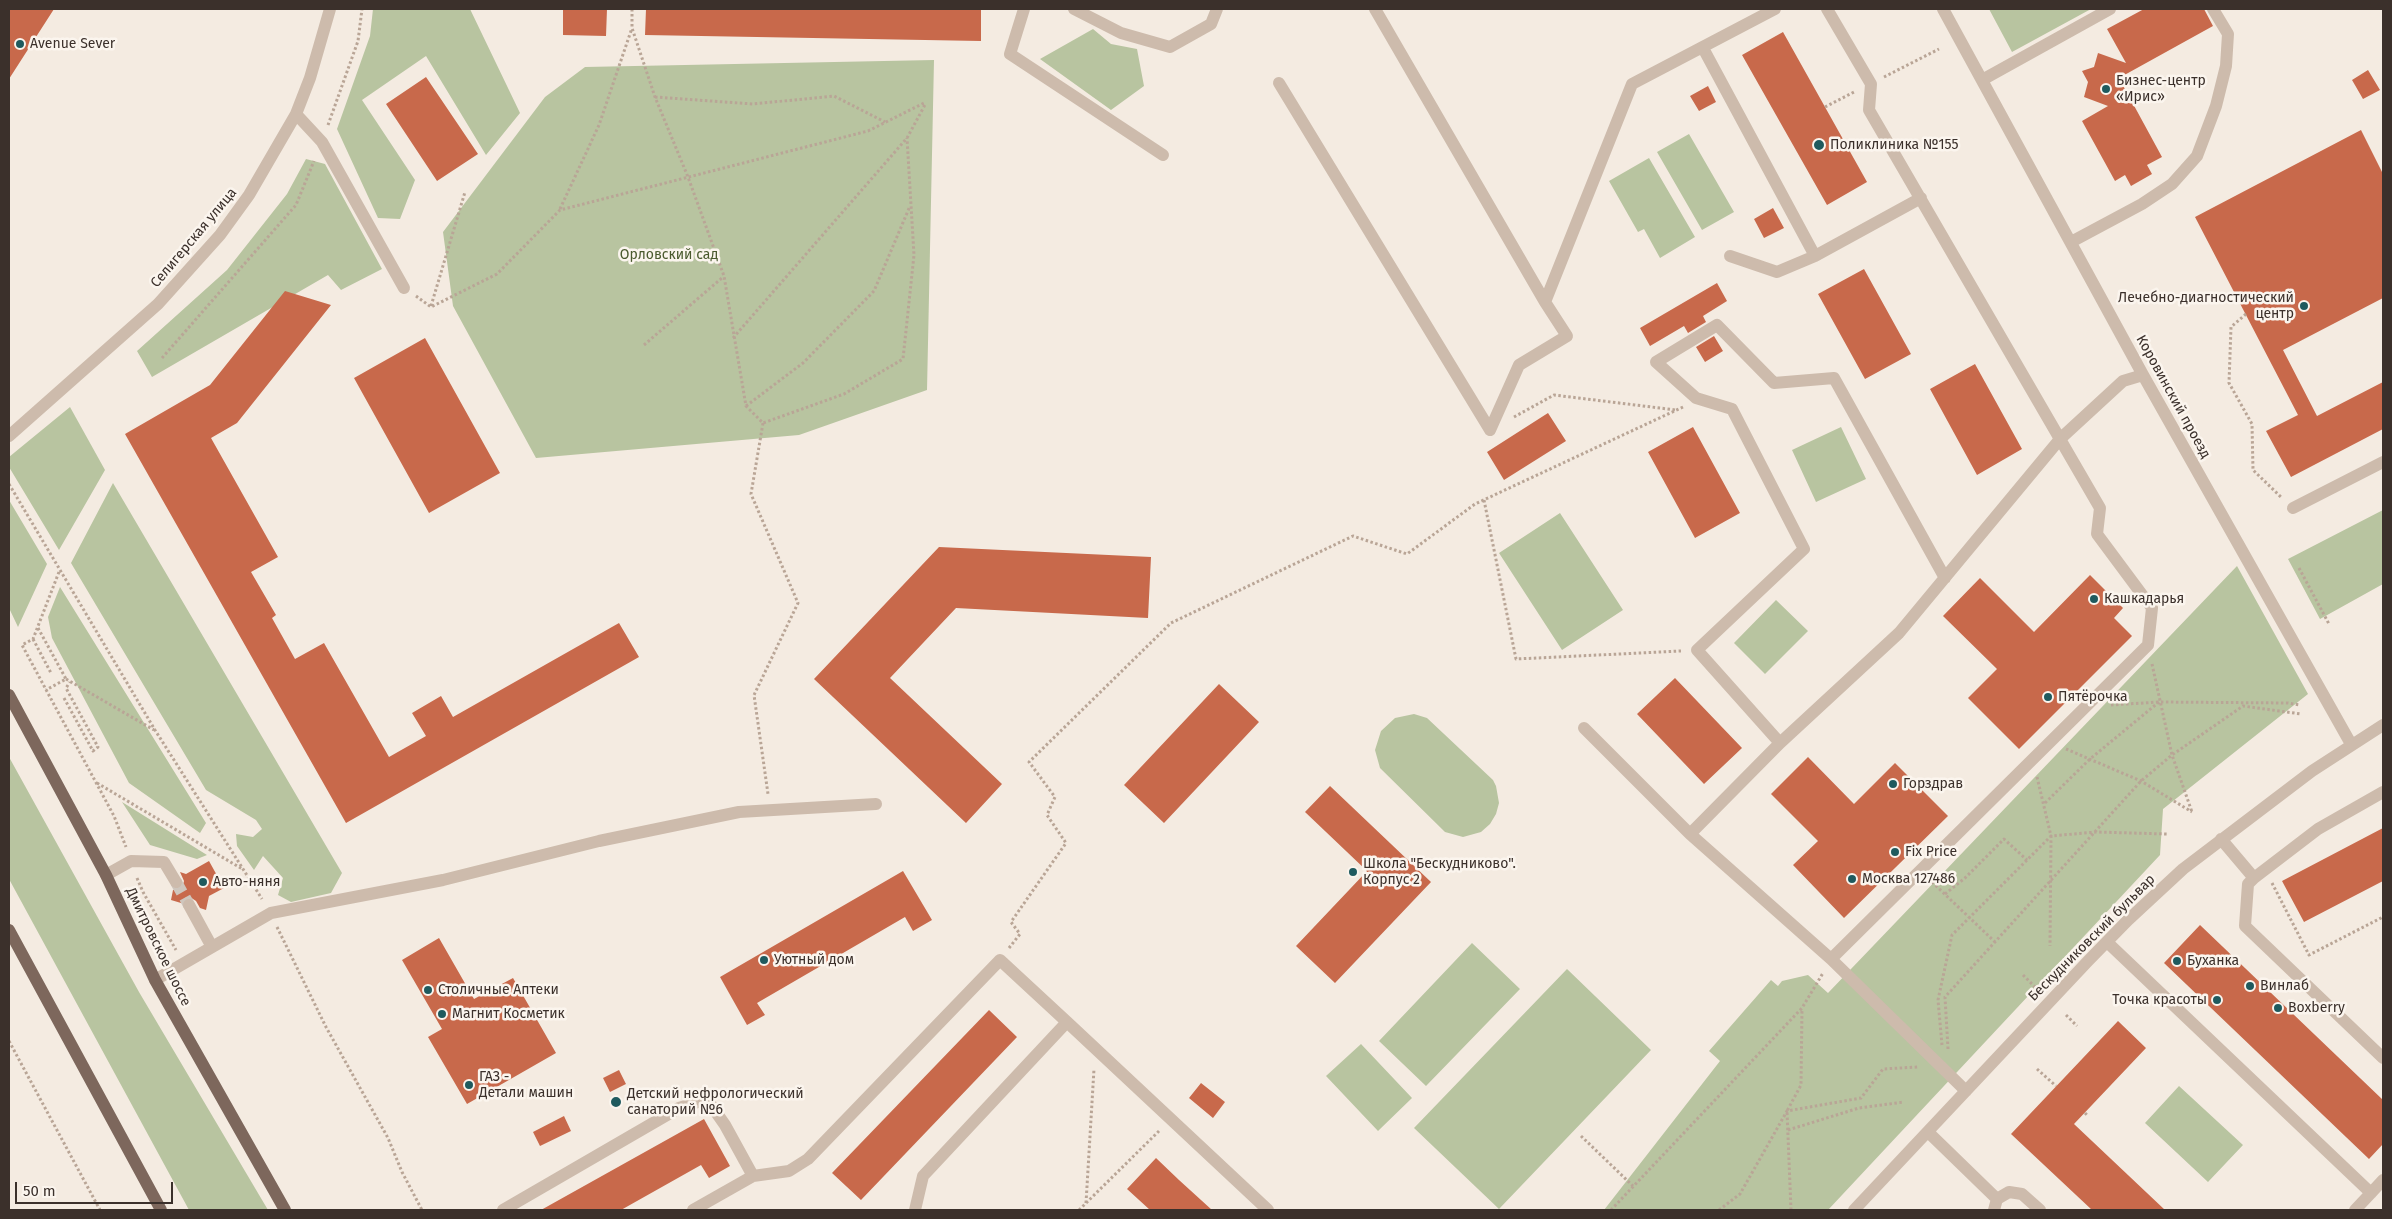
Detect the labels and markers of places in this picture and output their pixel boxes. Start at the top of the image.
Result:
place label: Avenue Sever [30,36,115,52]
marker: Avenue Sever [14,38,26,50]
place label: Бизнес-центр «Ирис» [2116,73,2206,105]
marker: Бизнес-центр «Ирис» [2100,83,2112,95]
place label: Поликлиника №155 [1830,137,1958,153]
marker: Поликлиника №155 [1812,138,1826,152]
place label: Лечебно-диагностический центр [2118,290,2294,322]
marker: Лечебно-диагностический центр [2298,300,2310,312]
place label: Кашкадарья [2104,591,2184,607]
marker: Кашкадарья [2088,593,2100,605]
place label: Пятёрочка [2058,689,2128,705]
marker: Пятёрочка [2042,691,2054,703]
place label: Горздрав [1903,776,1963,792]
marker: Горздрав [1887,778,1899,790]
place label: Fix Price [1905,844,1957,860]
marker: Fix Price [1889,846,1901,858]
place label: Школа "Бескудниково". Корпус 2 [1363,856,1516,889]
marker: Школа "Бескудниково". Корпус 2 [1347,866,1359,878]
place label: Москва 127486 [1862,871,1955,887]
marker: Москва 127486 [1846,873,1858,885]
place label: Авто-няня [213,874,280,890]
marker: Авто-няня [197,876,209,888]
place label: Уютный дом [774,952,854,968]
place label: Буханка [2187,953,2239,969]
marker: Уютный дом [758,954,770,966]
marker: Буханка [2171,955,2183,967]
place label: Винлаб [2260,978,2309,994]
marker: Винлаб [2244,980,2256,992]
place label: Столичные Аптеки [438,982,559,998]
marker: Столичные Аптеки [422,984,434,996]
place label: Точка красоты [2112,992,2207,1008]
marker: Точка красоты [2211,994,2223,1006]
place label: Boxberry [2288,1000,2345,1016]
marker: Boxberry [2272,1002,2284,1014]
place label: Магнит Косметик [452,1006,565,1022]
marker: Магнит Косметик [436,1008,448,1020]
place label: ГАЗ - Детали машин [479,1069,573,1102]
marker: ГАЗ - Детали машин [463,1079,475,1091]
place label: Детский нефрологический санаторий №6 [627,1086,804,1118]
marker: Детский нефрологический санаторий №6 [609,1095,623,1109]

